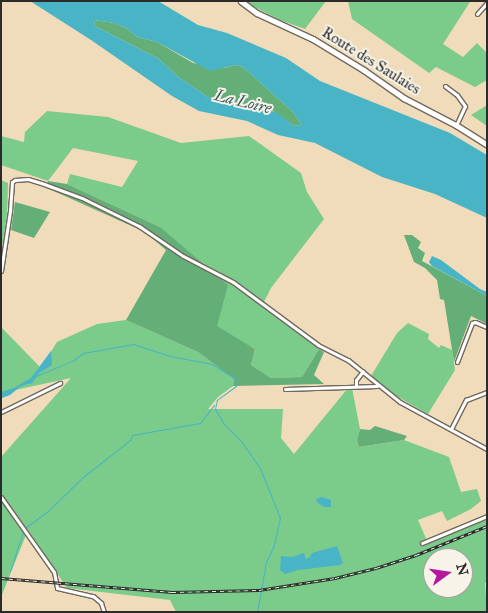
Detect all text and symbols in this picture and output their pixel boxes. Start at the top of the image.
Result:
street label: Route des Saulaies [319,24,423,98]
water label: La Loire [213,86,273,118]
north arrow [423,548,473,598]
text: N [452,562,472,577]

